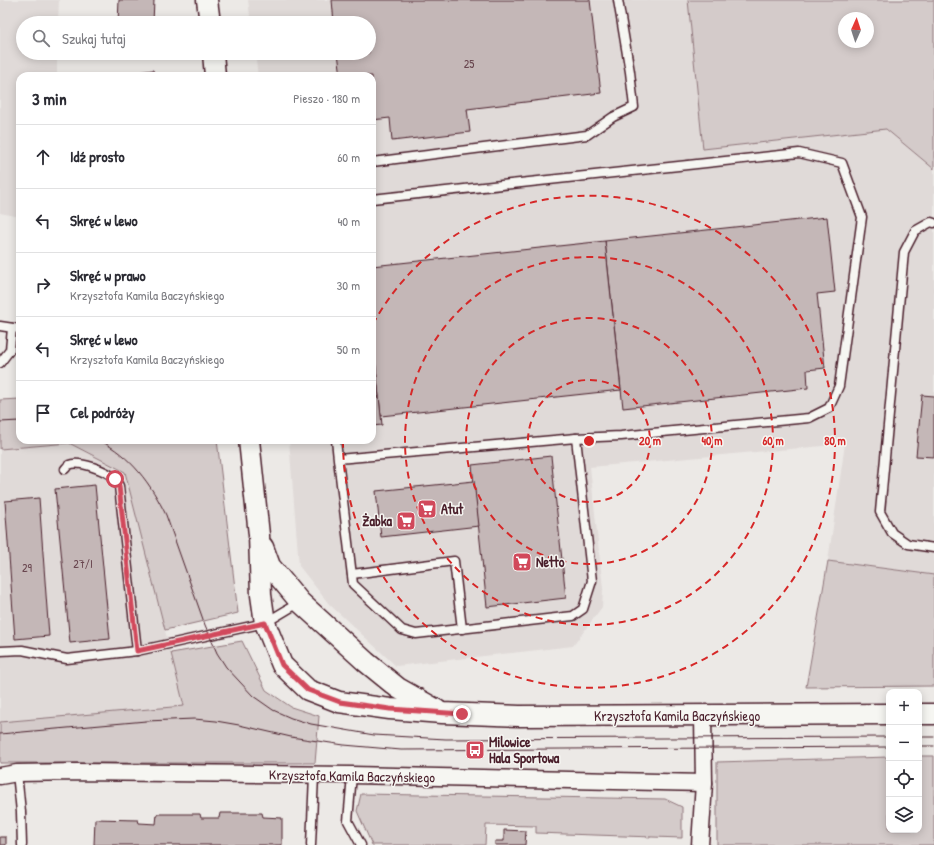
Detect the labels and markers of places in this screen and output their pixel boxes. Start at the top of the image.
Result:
centre of rings [582,434,596,448]
supermarket icon: Atut [416,498,438,520]
place label: Atut [441,499,464,518]
supermarket icon: Żabka [395,510,417,532]
place label: Żabka [362,511,393,530]
supermarket icon: Netto [511,551,533,573]
place label: Netto [536,552,565,571]
place label: Milowice Hala Sportowa [489,732,560,769]
bus stop icon: Milowice Hala Sportowa [464,739,486,761]

